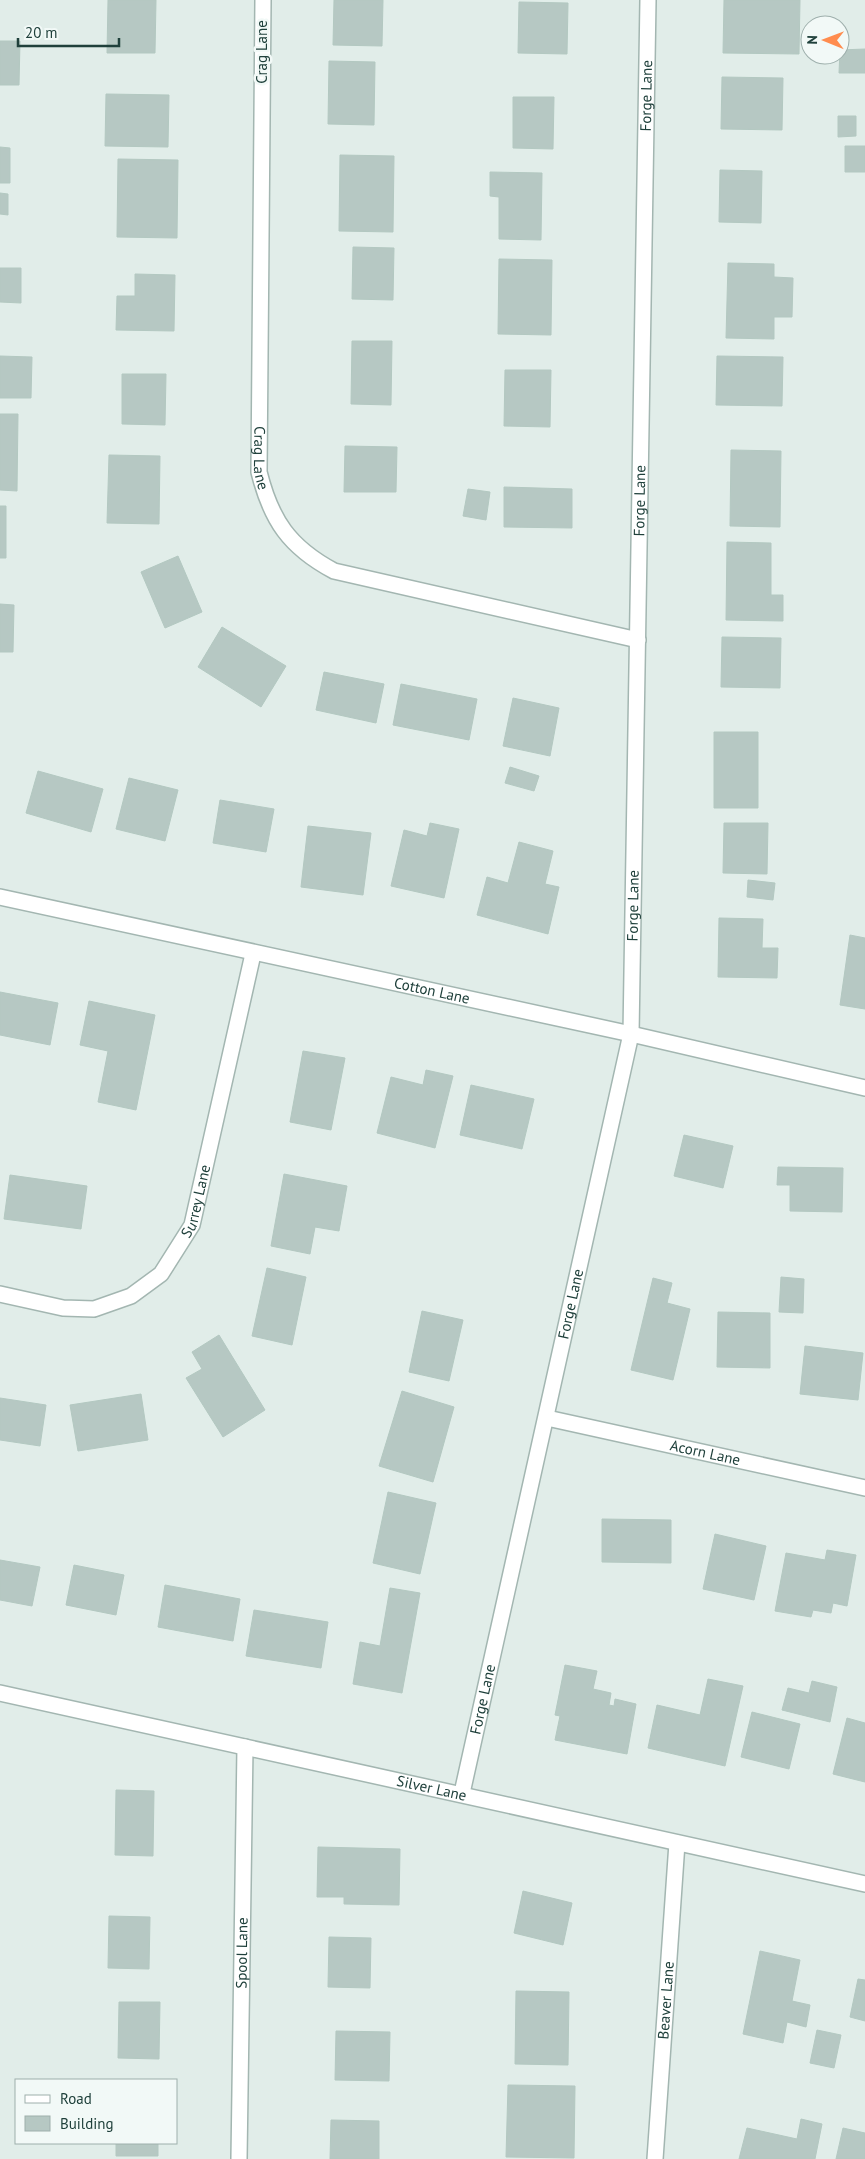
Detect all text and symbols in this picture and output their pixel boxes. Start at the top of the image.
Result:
scale bar [18,15,119,47]
north arrow [800,15,850,65]
street label: Crag Lane [252,20,271,84]
text: 20 m [25,23,58,42]
text: N [803,35,821,45]
street label: Forge Lane [636,60,656,132]
street label: Crag Lane [250,426,273,492]
street label: Forge Lane [629,465,649,536]
street label: Forge Lane [623,870,643,941]
street label: Cotton Lane [392,973,472,1008]
street label: Surrey Lane [176,1163,214,1241]
street label: Forge Lane [553,1267,587,1341]
street label: Acorn Lane [669,1435,742,1469]
street label: Forge Lane [465,1662,499,1736]
street label: Silver Lane [395,1771,468,1805]
street label: Spool Lane [231,1917,252,1989]
street label: Beaver Lane [653,1961,678,2040]
legend [15,2079,178,2144]
text: Road [60,2089,92,2108]
text: Building [60,2114,114,2133]

